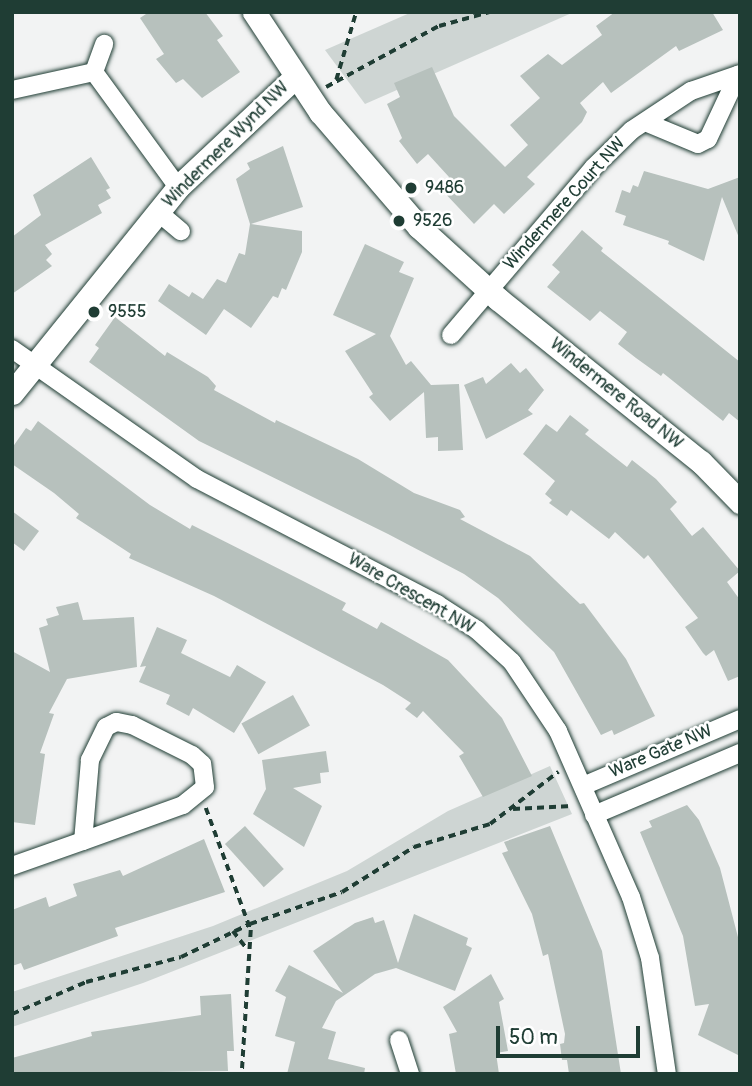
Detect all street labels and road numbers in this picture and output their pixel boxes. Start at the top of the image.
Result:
street label: Windermere Wynd NW [158,77,294,213]
street label: Windermere Court NW [500,133,630,275]
street label: Windermere Road NW [545,334,687,454]
street label: Ware Crescent NW [344,549,478,639]
street label: Ware Gate NW [606,721,716,783]

